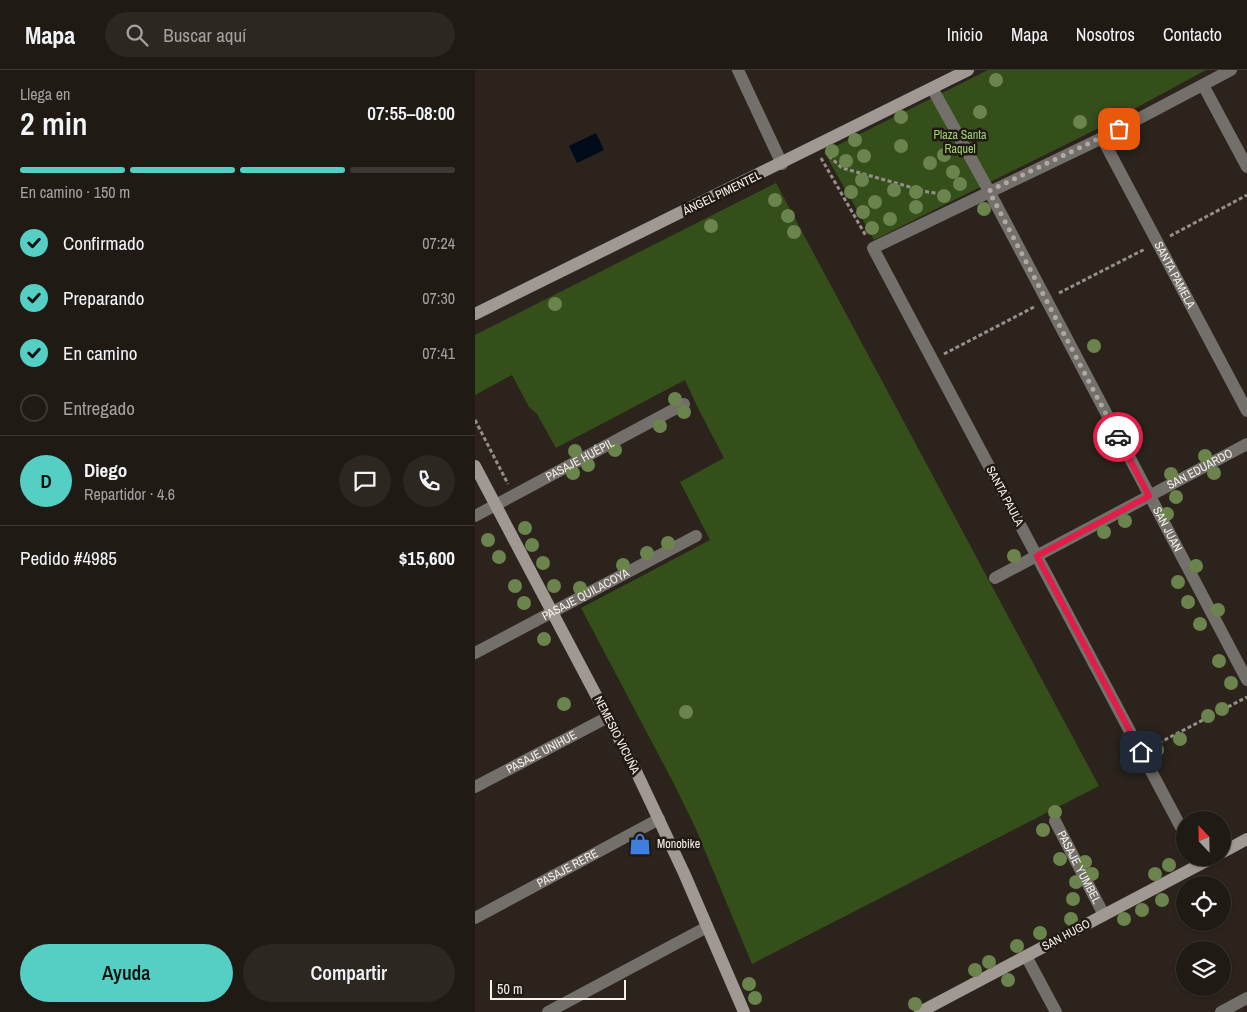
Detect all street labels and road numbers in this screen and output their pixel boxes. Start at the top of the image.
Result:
street label: ÁNGEL PIMENTEL [679,167,764,219]
street label: SANTA PAMELA [1150,239,1199,312]
street label: PASAJE HUÉPIL [543,435,617,485]
street label: SAN EDUARDO [1164,445,1236,493]
street label: SANTA PAULA [982,463,1028,529]
street label: SAN JUAN [1149,504,1186,554]
street label: PASAJE QUILACOYA [539,565,632,624]
street label: NEMESIO VICUÑA [591,693,644,777]
street label: PASAJE UNIHUE [503,727,579,777]
street label: PASAJE YUMBEL [1053,828,1105,907]
street label: PASAJE RERE [534,845,601,891]
street label: SAN HUGO [1039,915,1093,954]

